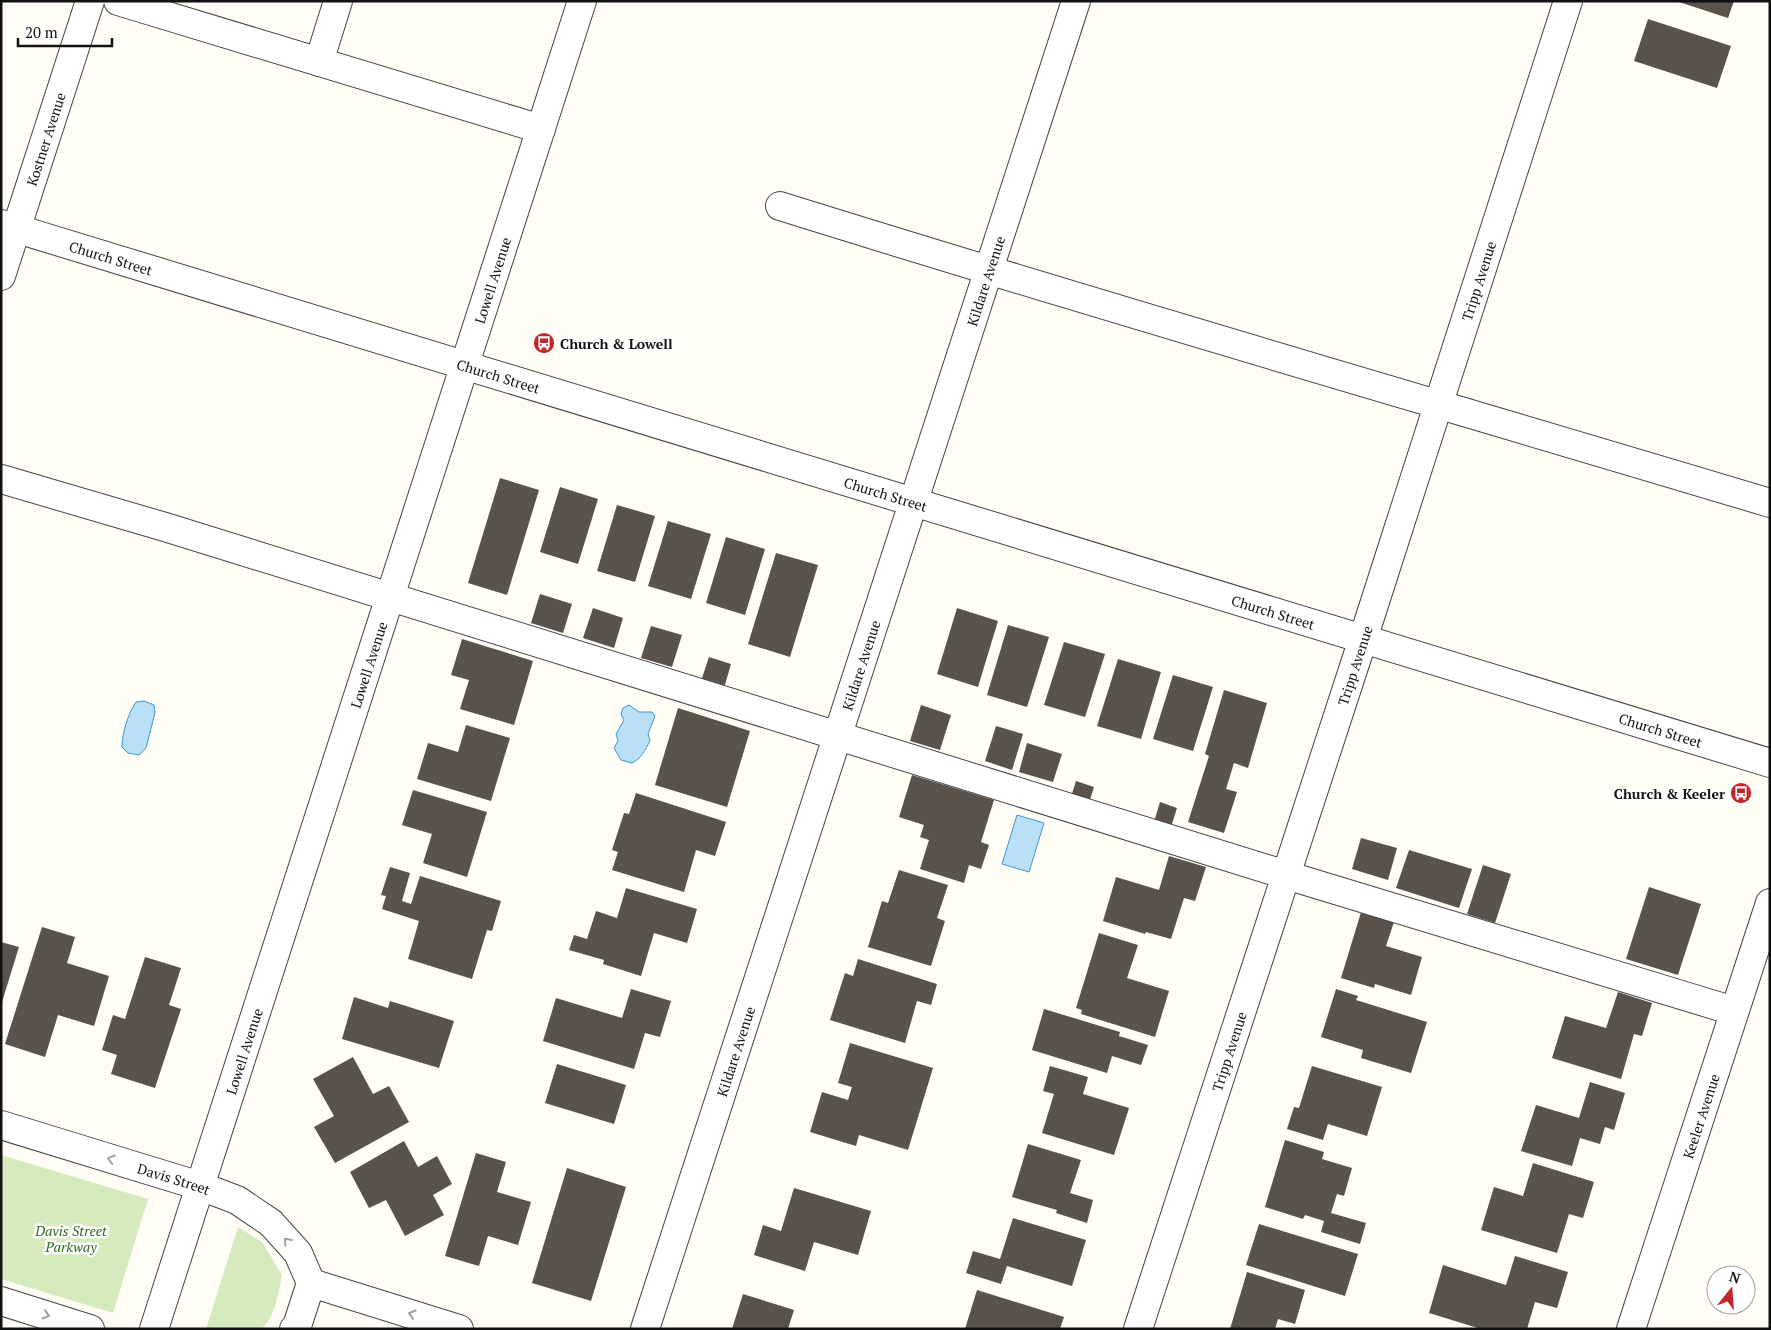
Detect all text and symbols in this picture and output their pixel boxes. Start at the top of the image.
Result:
scale bar [18,15,111,47]
text: 20 m [25,22,58,42]
street label: Kostner Avenue [21,90,69,188]
street label: Kildare Avenue [962,233,1009,328]
street label: Lowell Avenue [469,234,515,326]
street label: Church Street [67,236,156,279]
street label: Tripp Avenue [1456,238,1500,323]
bus stop icon: Church & Lowell [532,331,556,355]
place label: Church & Lowell [560,334,673,353]
street label: Church Street [454,354,543,397]
street label: Church Street [842,472,931,515]
street label: Church Street [1229,590,1318,634]
street label: Kildare Avenue [837,618,884,713]
street label: Lowell Avenue [345,619,391,710]
street label: Tripp Avenue [1333,623,1376,708]
street label: Church Street [1617,708,1705,752]
bus stop icon: Church & Keeler [1729,781,1753,805]
place label: Church & Keeler [1614,784,1725,803]
street label: Kildare Avenue [712,1004,759,1099]
street label: Lowell Avenue [221,1005,266,1097]
street label: Tripp Avenue [1207,1009,1250,1094]
street label: Keeler Avenue [1678,1071,1723,1161]
one-way arrow [108,1154,116,1164]
street label: Davis Street [135,1158,214,1199]
park label: Davis Street Parkway [34,1221,107,1256]
one-way arrow [284,1237,293,1246]
north arrow [1706,1265,1756,1315]
text: N [1727,1266,1743,1288]
one-way arrow [41,1309,49,1319]
one-way arrow [409,1310,417,1320]

